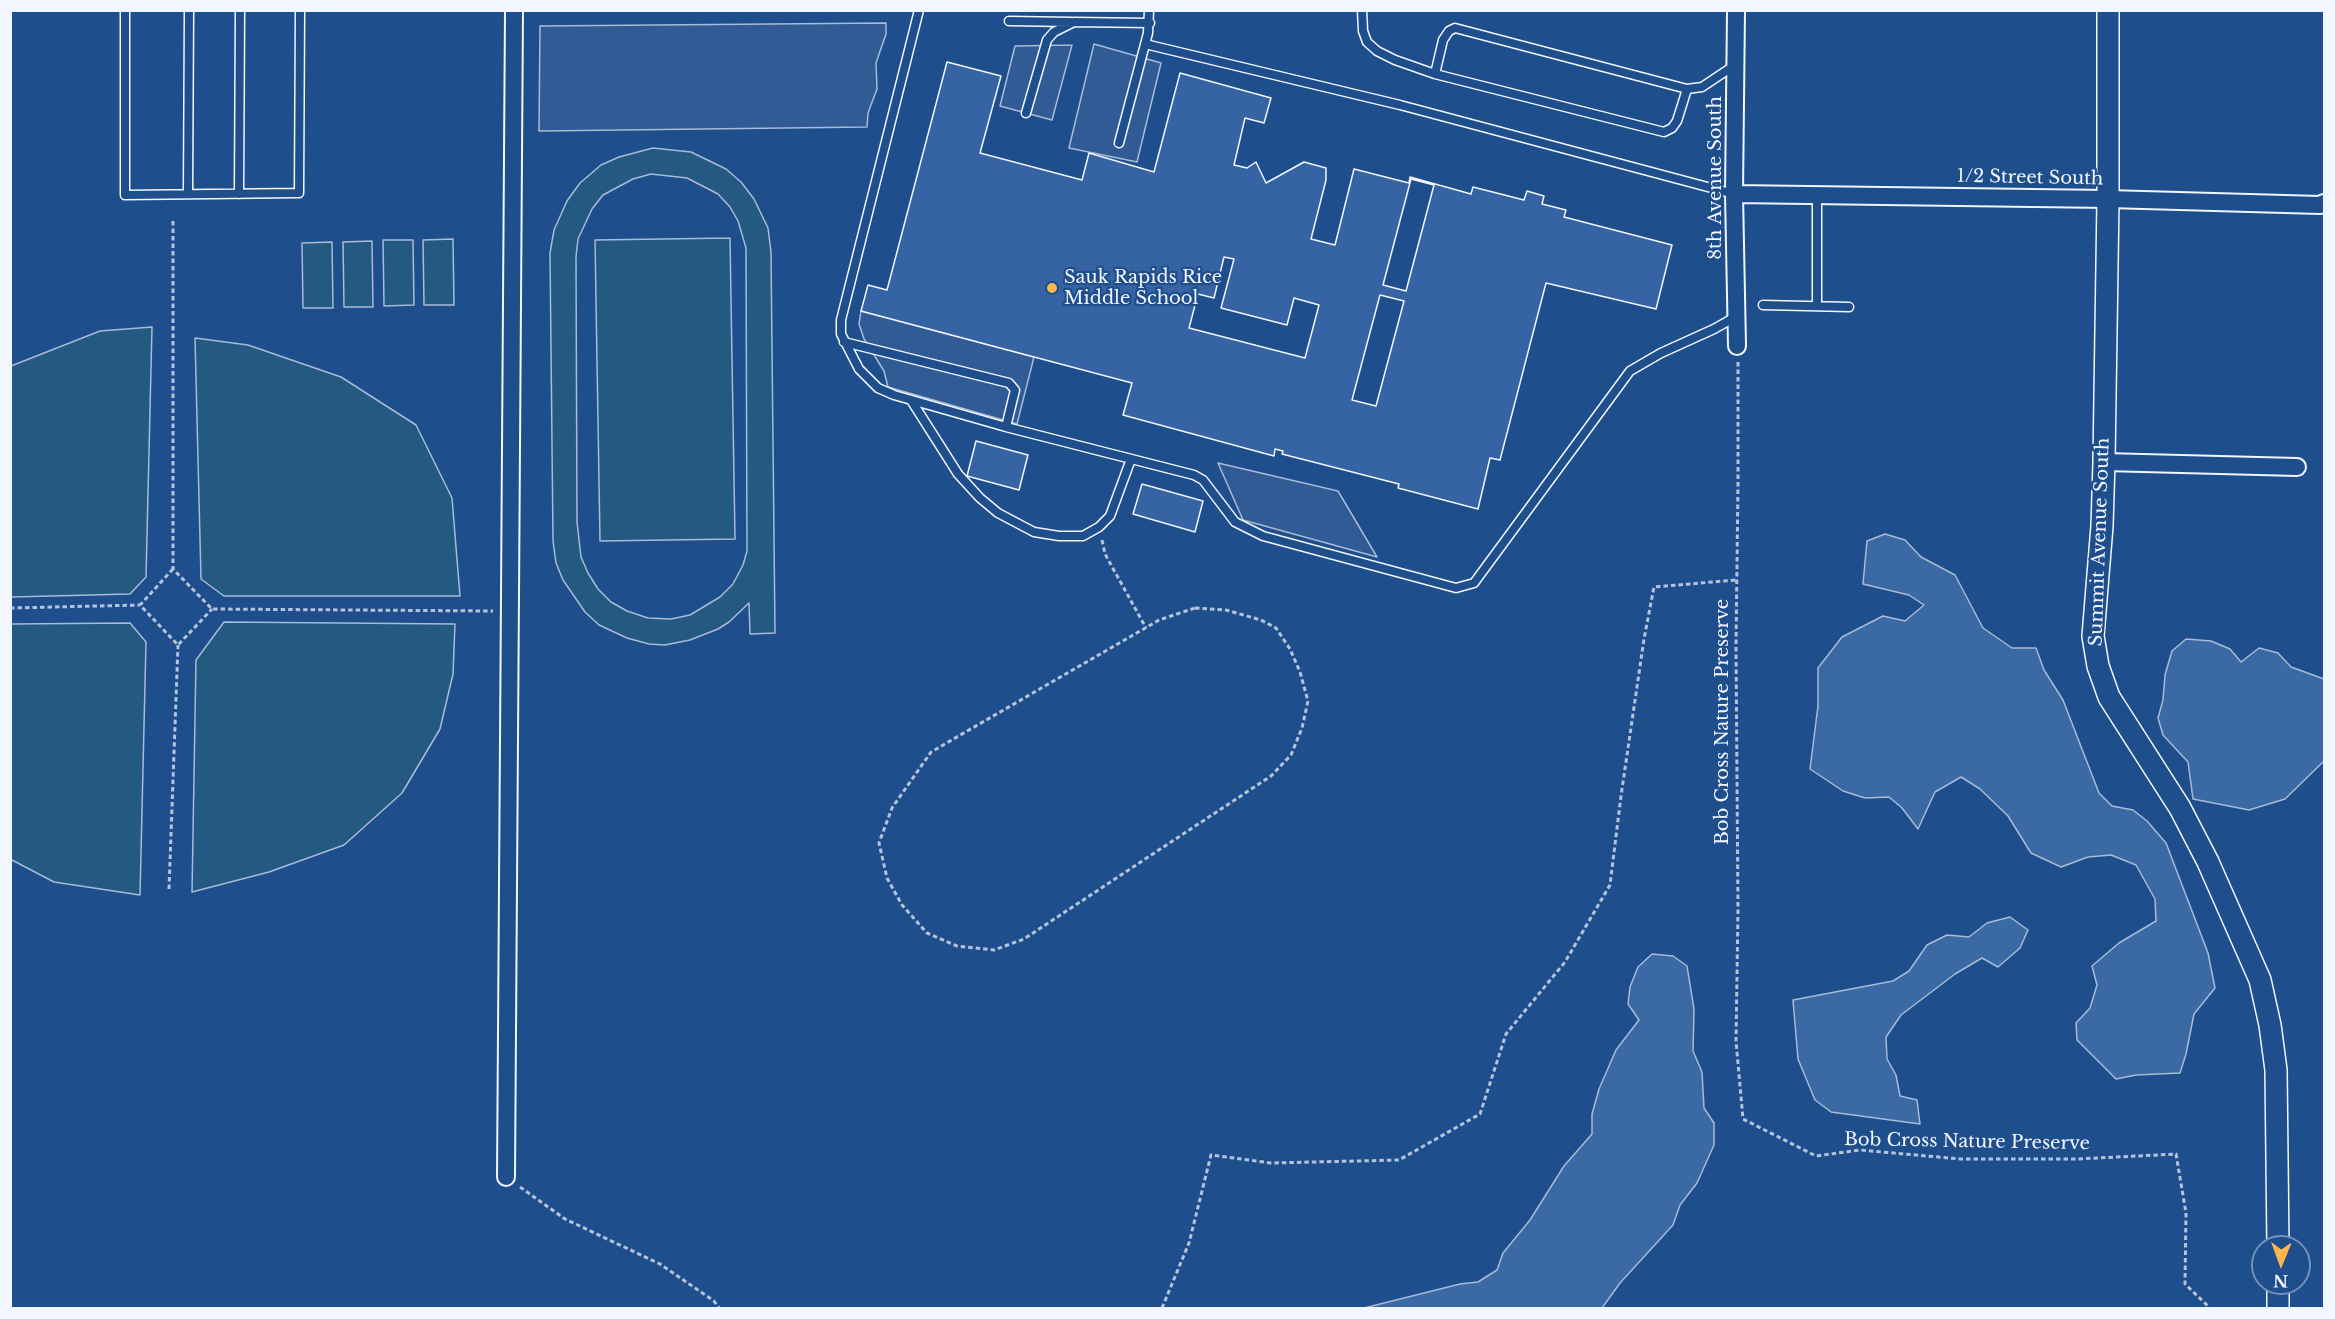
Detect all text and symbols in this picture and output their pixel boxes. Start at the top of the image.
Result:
street label: 8th Avenue South [1705,96,1727,260]
street label: 1/2 Street South [1957,166,2103,190]
place label: Sauk Rapids Rice Middle School [1064,267,1222,310]
marker: Sauk Rapids Rice Middle School [1045,281,1059,295]
street label: Summit Avenue South [2086,437,2114,647]
street label: Bob Cross Nature Preserve [1712,599,1734,845]
street label: Bob Cross Nature Preserve [1844,1129,2090,1155]
north arrow [2251,1235,2311,1295]
text: N [2273,1271,2288,1291]

